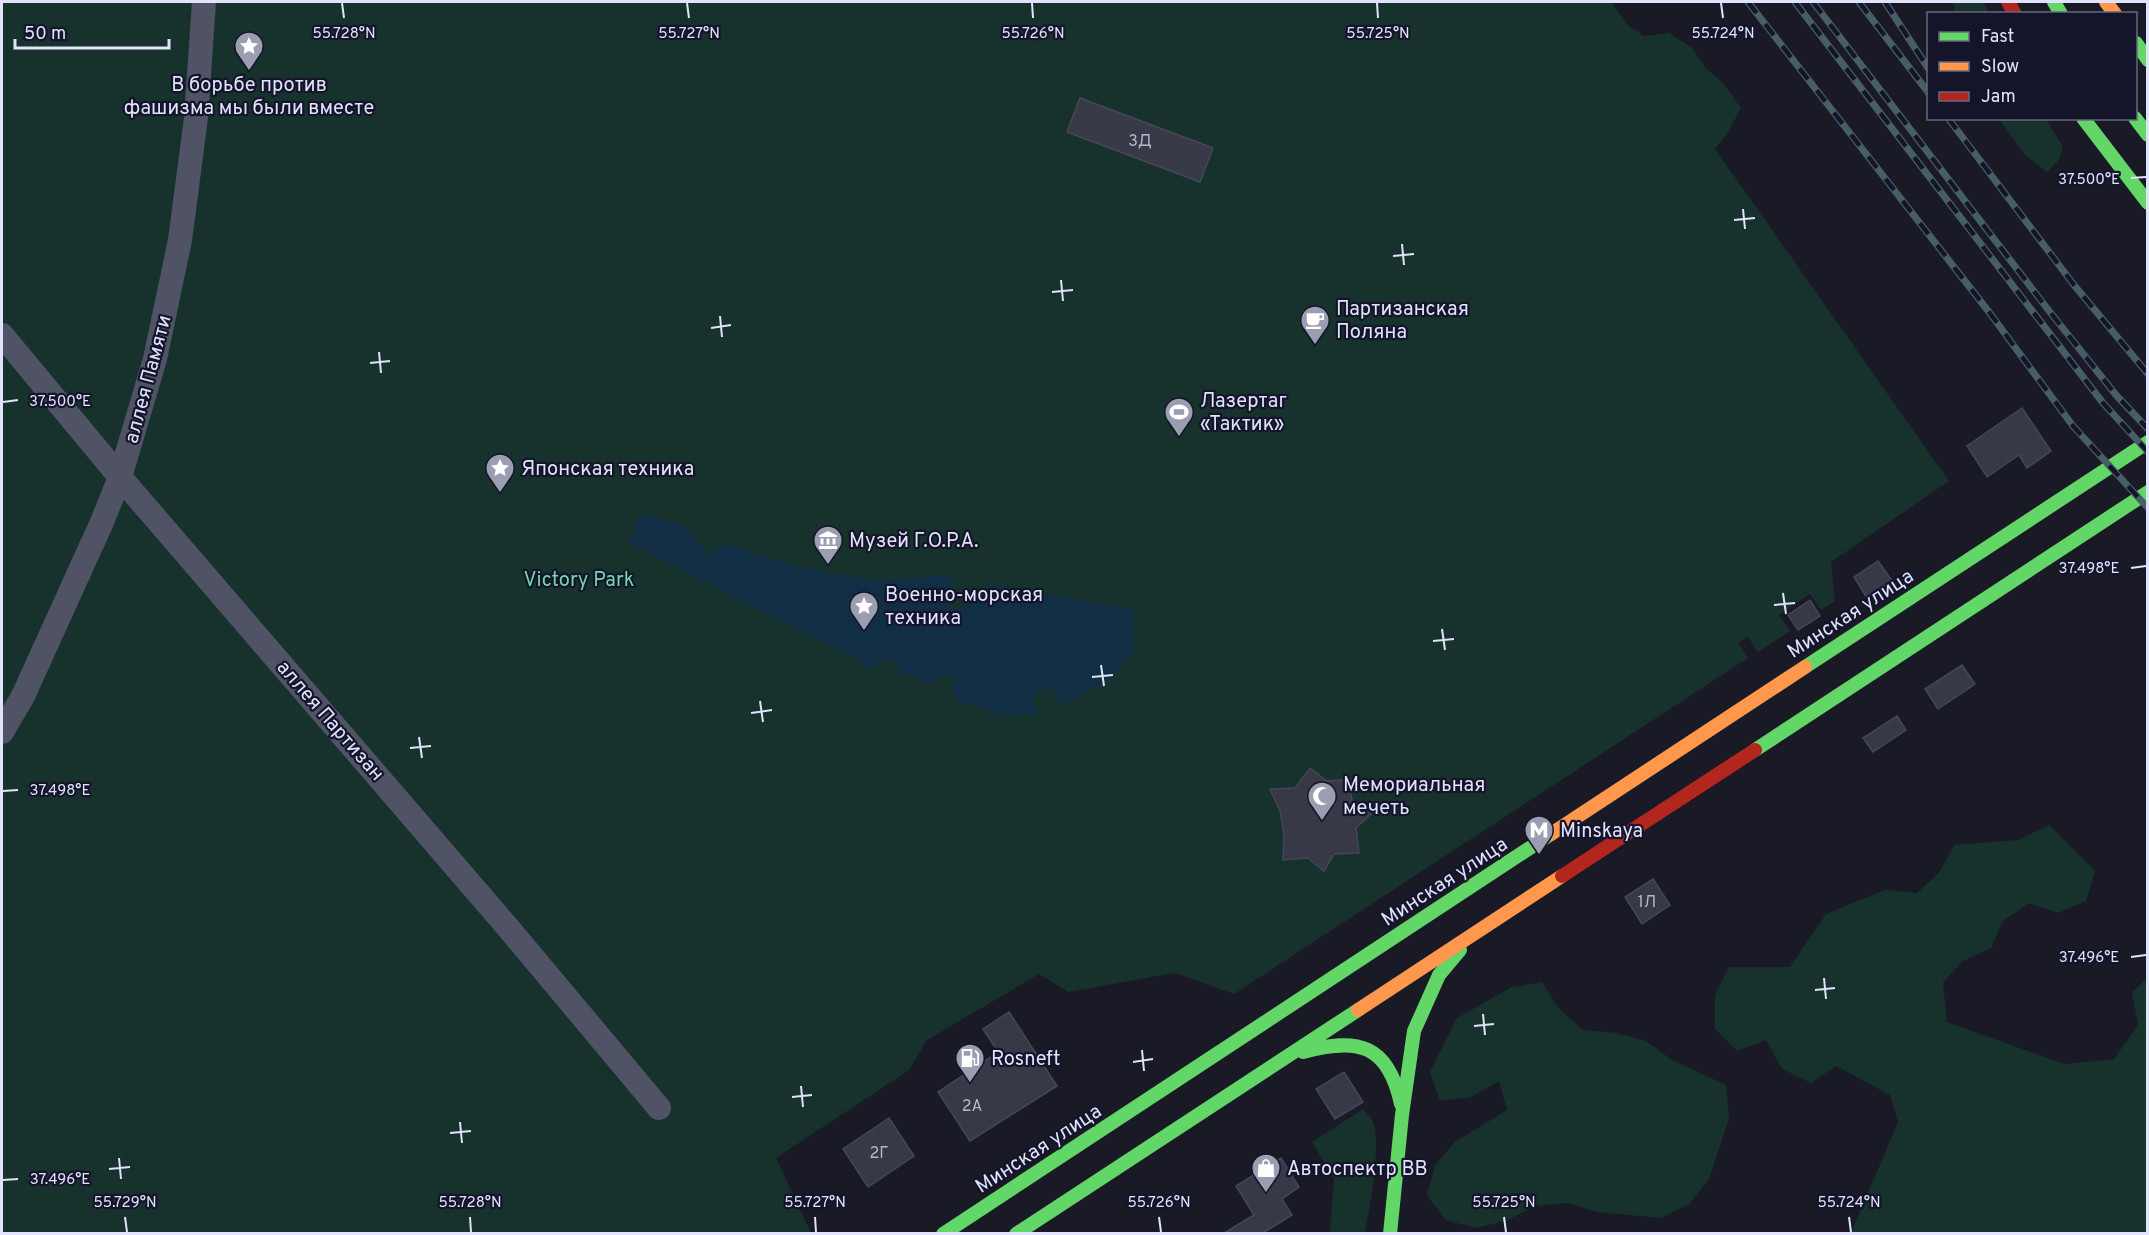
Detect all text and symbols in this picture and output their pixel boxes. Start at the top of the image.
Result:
scale bar [15,12,170,50]
legend [1927,12,2137,120]
text: 50 m [24,23,66,46]
text: 55.728°N [312,25,376,44]
text: 55.727°N [658,25,720,44]
text: 55.726°N [1002,25,1065,44]
text: 55.725°N [1346,25,1410,44]
text: 55.724°N [1691,25,1755,44]
text: Fast [1981,26,2014,49]
place icon: В борьбе против фашизма мы были вместе [233,30,265,72]
text: Slow [1981,56,2019,79]
place label: В борьбе против фашизма мы были вместе [124,73,374,122]
text: Jam [1981,86,2016,109]
house number: 3Д [1128,132,1152,152]
text: 37.500°E [2058,171,2120,190]
place label: Партизанская Поляна [1336,297,1469,346]
cafe icon: Партизанская Поляна [1299,304,1331,346]
street label: аллея Памяти [119,313,179,446]
place label: Лазертаг «Тактик» [1200,389,1287,438]
text: 37.500°E [29,393,91,412]
sports icon: Лазертаг «Тактик» [1163,396,1195,438]
place icon: Японская техника [484,452,516,494]
place label: Японская техника [521,457,694,483]
museum icon: Музей Г.О.Р.А. [812,524,844,566]
place label: Музей Г.О.Р.А. [849,529,979,555]
text: 37.498°E [2059,560,2119,579]
street label: Минская улица [1783,564,1919,665]
park label: Victory Park [524,568,634,594]
place label: Военно-морская техника [885,583,1043,632]
place icon: Военно-морская техника [848,590,880,632]
street label: аллея Партизан [270,656,389,787]
place label: Мемориальная мечеть [1343,773,1485,822]
mosque icon: Мемориальная мечеть [1306,780,1338,822]
text: 37.498°E [30,782,90,801]
metro station icon: Minskaya [1523,814,1555,856]
place label: Minskaya [1560,819,1643,845]
street label: Минская улица [1377,832,1513,933]
house number: 1Л [1638,893,1656,913]
text: 37.496°E [2059,949,2119,968]
fuel station icon: Rosneft [954,1042,986,1084]
place label: Rosneft [991,1047,1060,1073]
house number: 2А [962,1097,982,1117]
street label: Минская улица [971,1099,1107,1200]
house number: 2Г [870,1144,888,1164]
shop icon: Автоспектр ВВ [1250,1152,1282,1194]
place label: Автоспектр ВВ [1287,1157,1428,1183]
text: 37.496°E [30,1171,90,1190]
text: 55.729°N [94,1194,157,1213]
text: 55.728°N [438,1194,502,1213]
text: 55.727°N [784,1194,846,1213]
text: 55.726°N [1128,1194,1191,1213]
text: 55.725°N [1472,1194,1536,1213]
text: 55.724°N [1817,1194,1881,1213]

